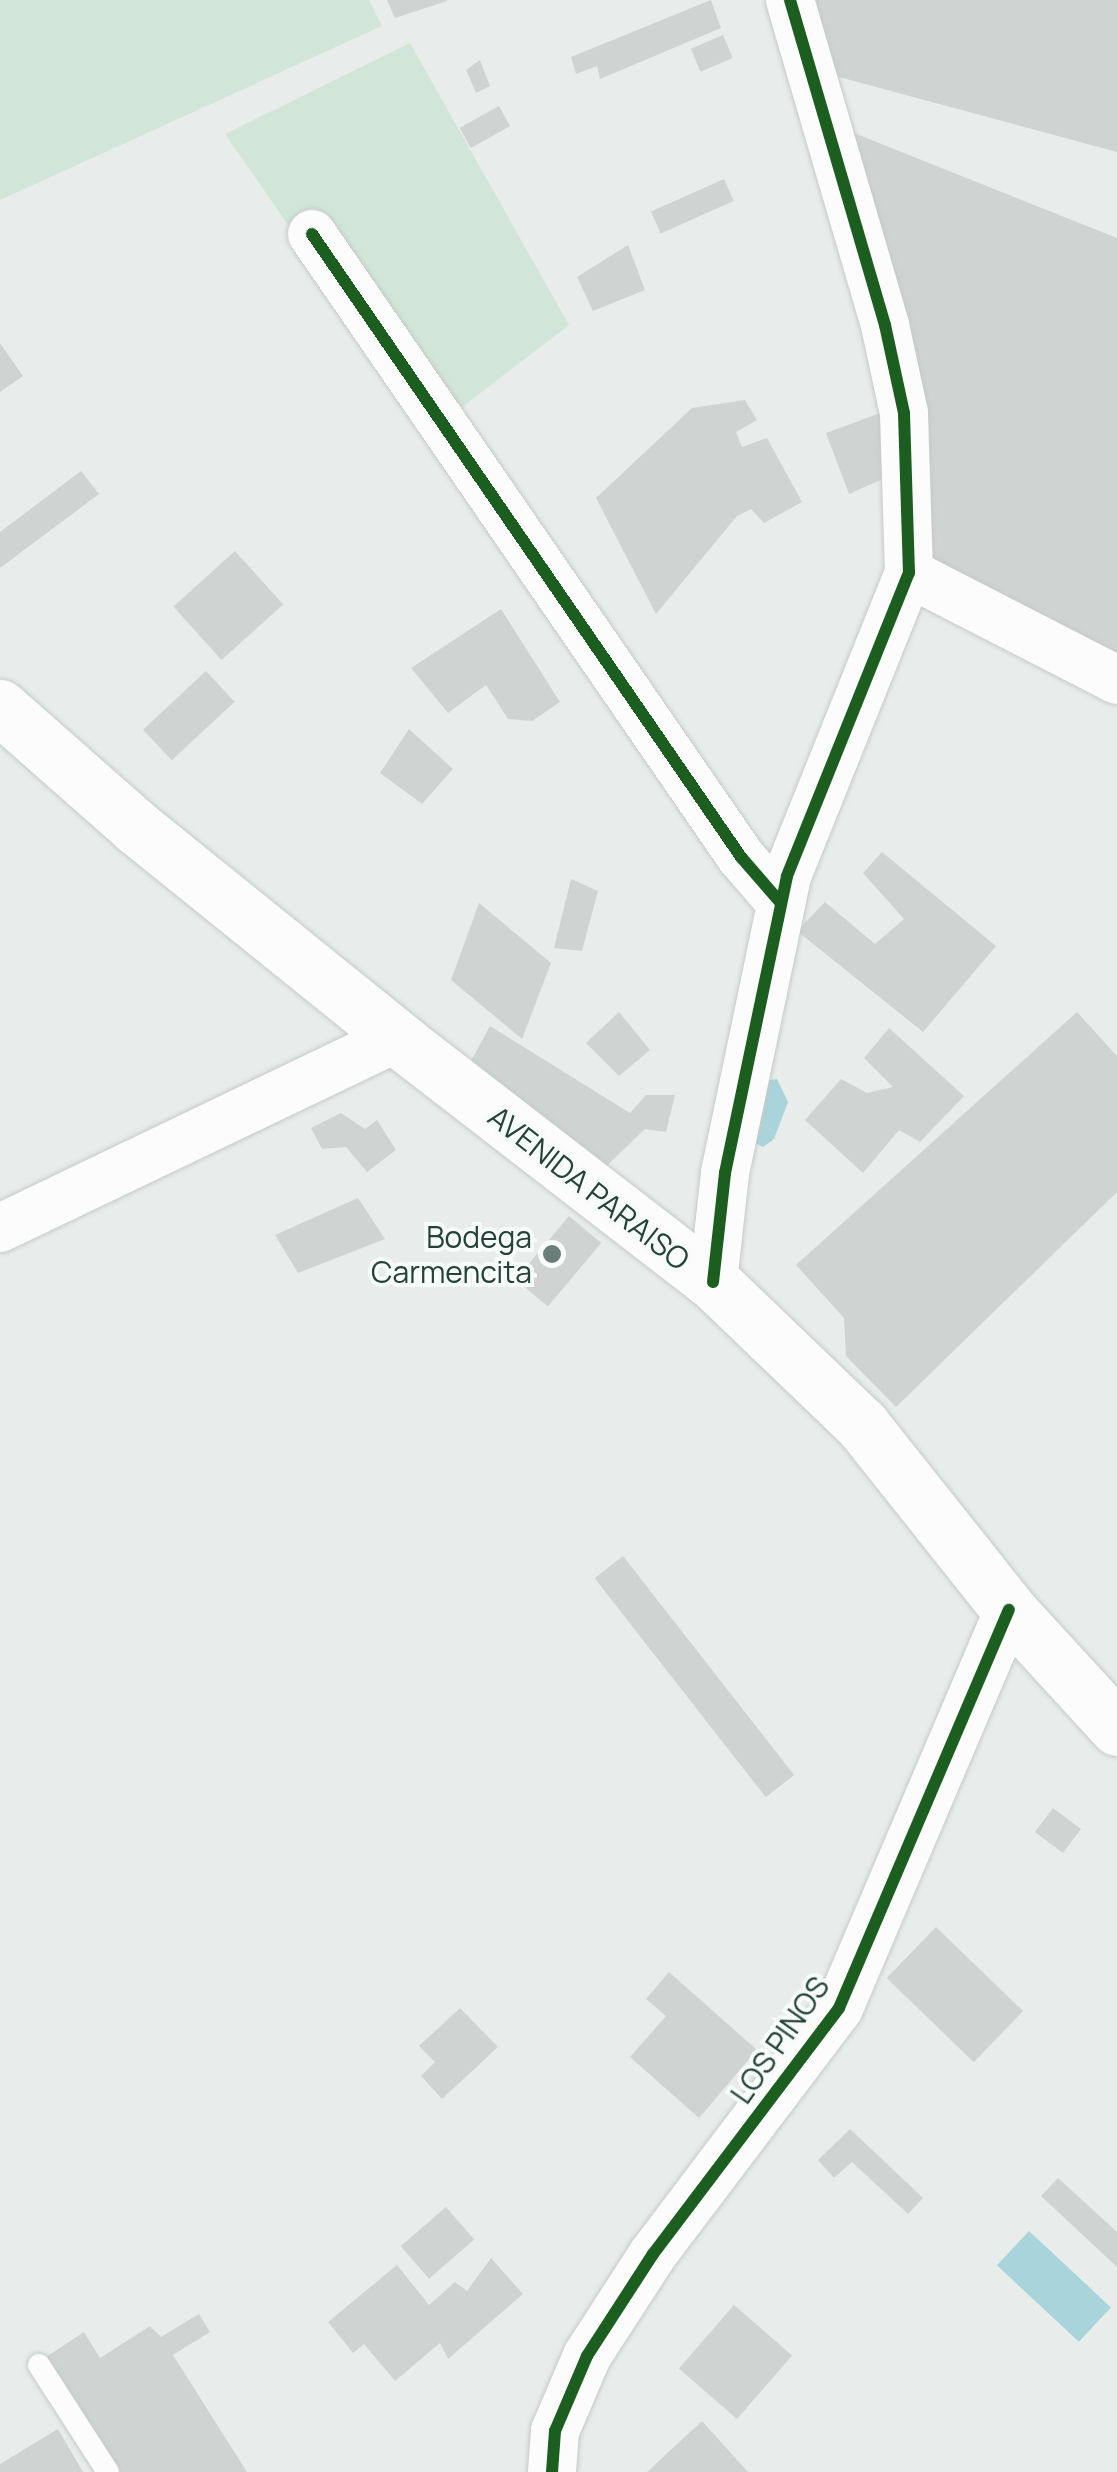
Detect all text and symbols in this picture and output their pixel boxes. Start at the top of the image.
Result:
street label: AVENIDA PARAISO [481,1098,697,1278]
place label: Bodega Carmencita [371,1219,532,1290]
marker: Bodega Carmencita [541,1243,563,1265]
street label: LOS PINOS [723,1970,837,2110]

